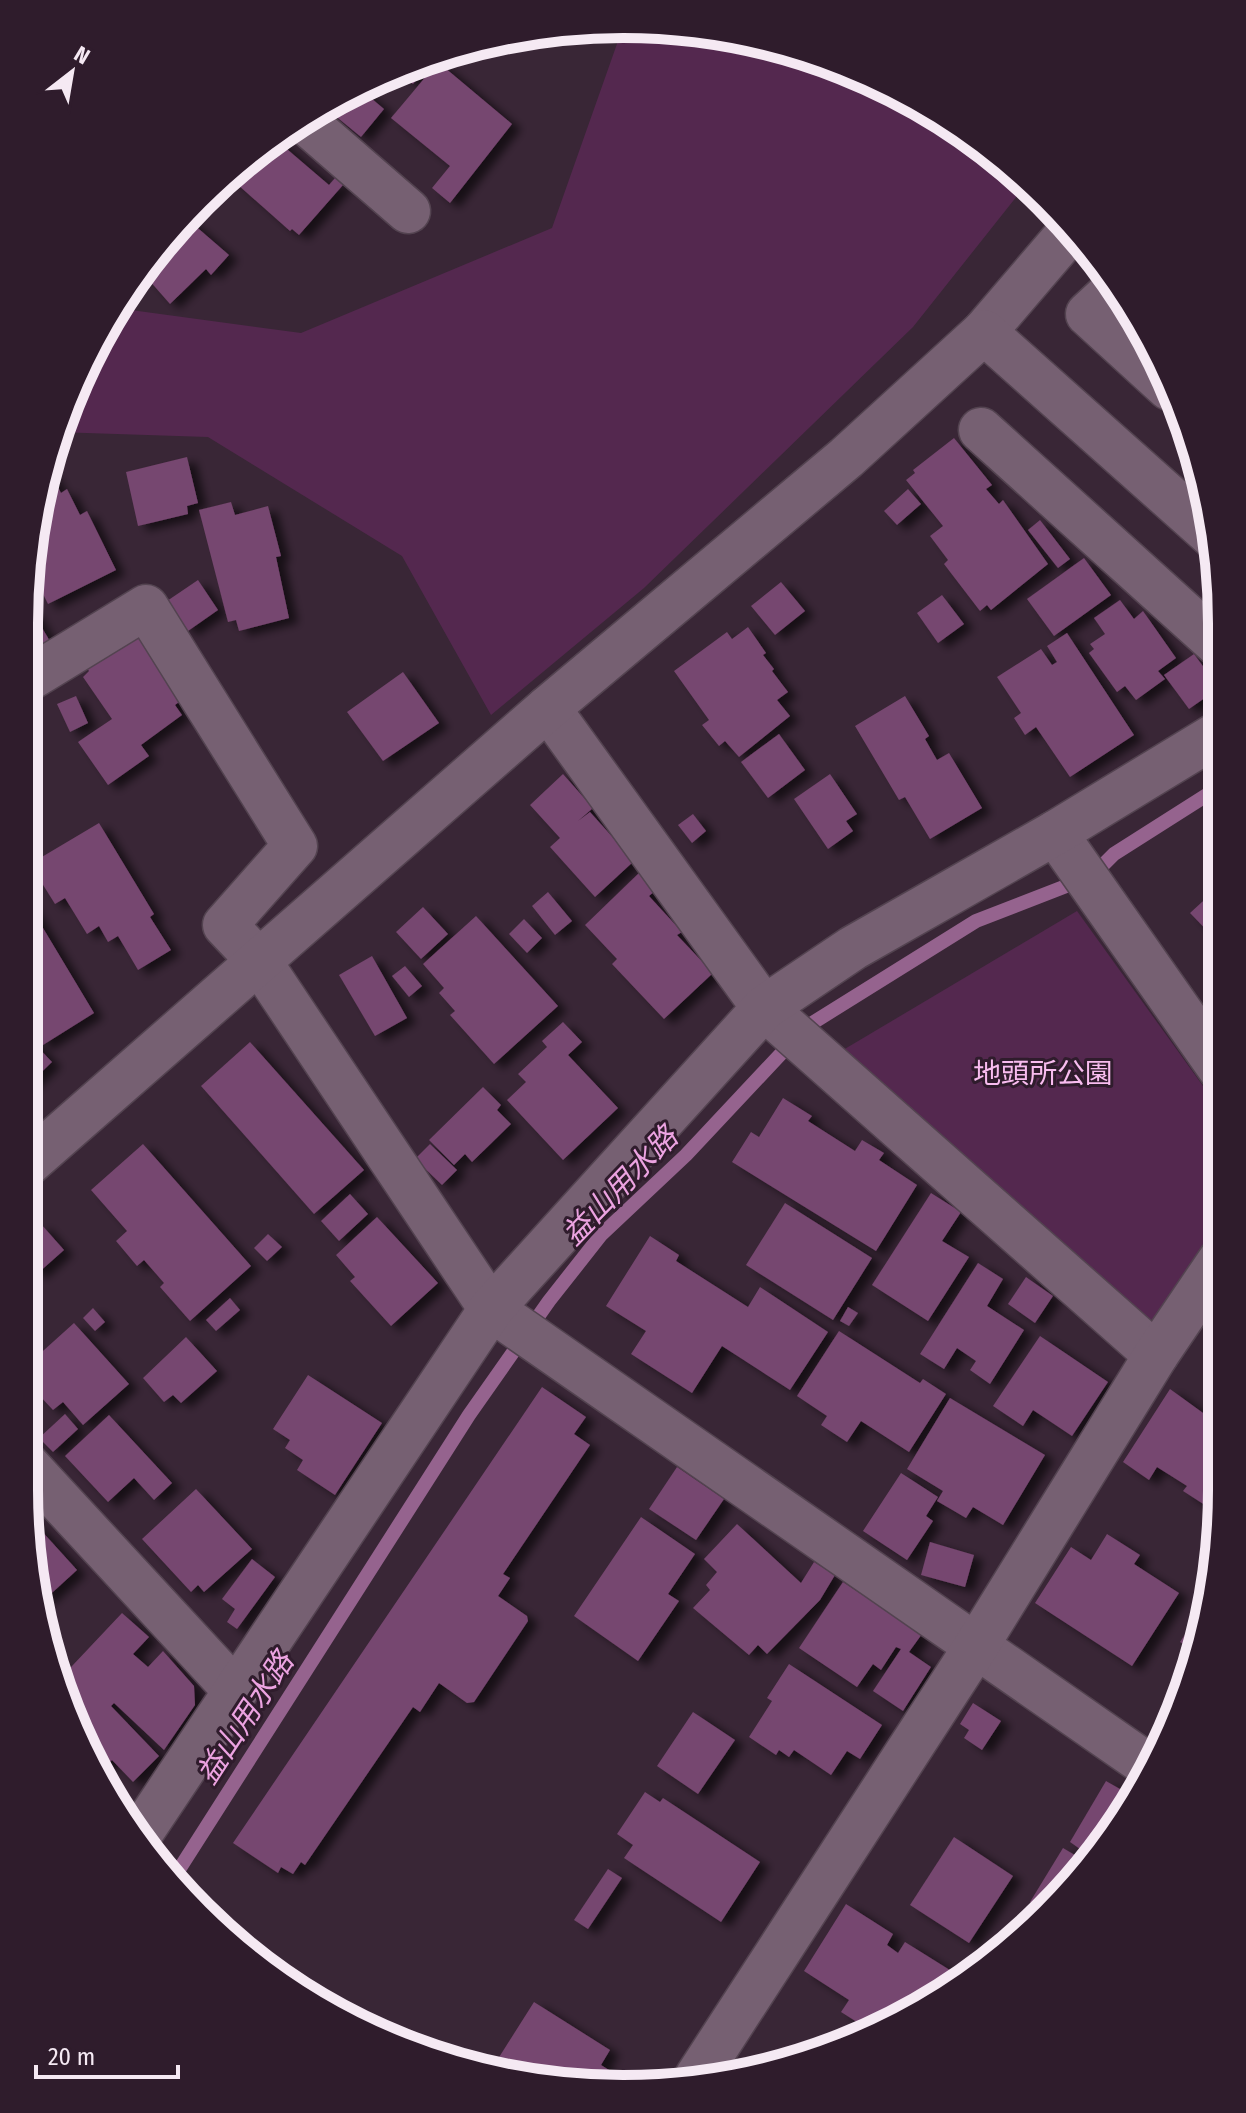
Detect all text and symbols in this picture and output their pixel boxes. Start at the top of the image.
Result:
north arrow [32,32,112,112]
text: N [69,40,95,70]
park label: 地頭所公園 [973,1057,1113,1090]
water label: 益山用水路 [555,1117,687,1252]
water label: 益山用水路 [189,1643,303,1791]
scale bar [36,2029,178,2079]
text: 20 m [48,2043,95,2071]

